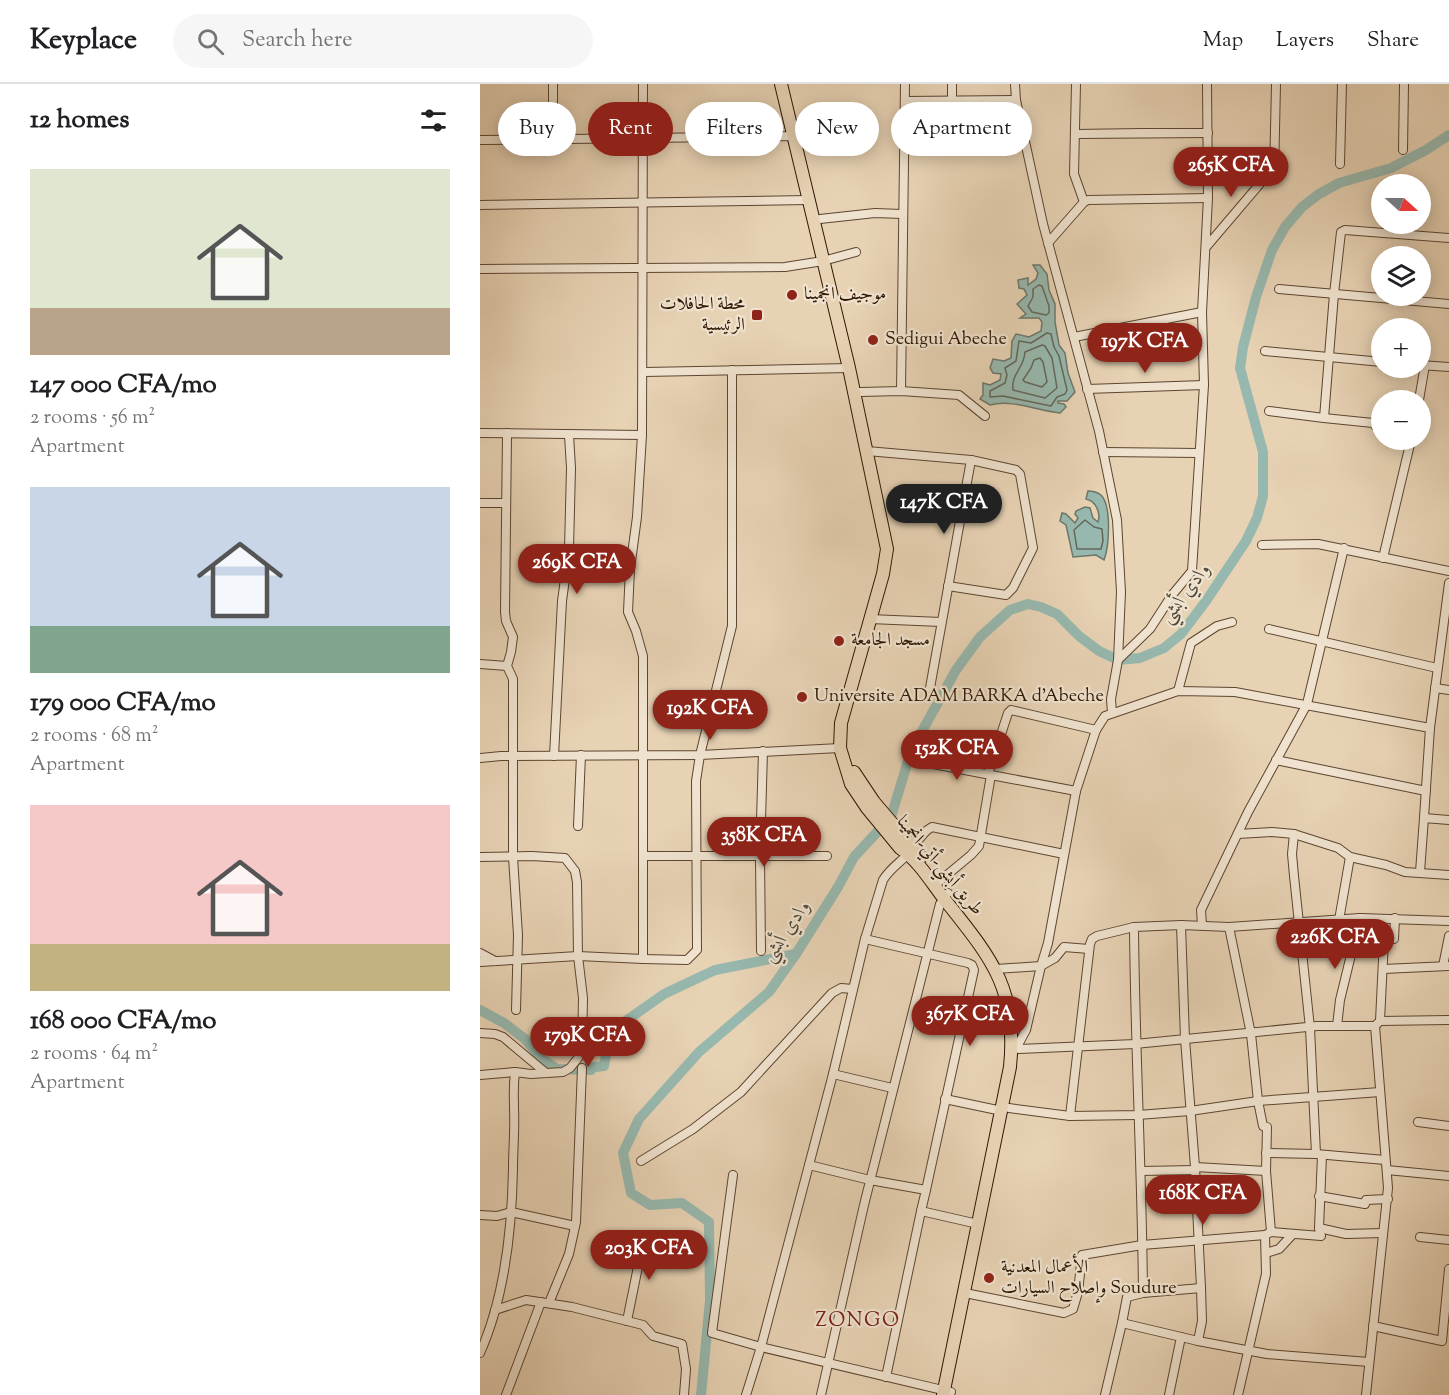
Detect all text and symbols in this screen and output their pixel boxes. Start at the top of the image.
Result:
search box [173,14,593,68]
text: Keyplace [30,21,137,61]
icon: search [194,25,227,58]
text: Search here [242,25,352,57]
text: Map [1203,26,1243,56]
text: Layers [1276,26,1334,56]
text: Share [1367,26,1419,56]
text: 12 homes [30,102,129,139]
chip: Buy [498,102,576,156]
chip: Rent [588,102,673,156]
chip: Filters [685,102,783,156]
chip: New [795,102,879,156]
chip: Apartment [891,102,1032,156]
icon: filters [417,104,450,137]
pin: 265K CFA [1169,147,1293,198]
text: 265K CFA [1187,152,1275,181]
north arrow [1371,174,1431,234]
map controls [1371,174,1431,450]
icon: home [186,208,294,316]
button: layers [1371,246,1431,306]
place label: موجيف انجمينا [804,282,886,308]
marker: موجيف انجمينا [785,288,799,302]
place label: محطة الحافلات الرئيسية [660,292,745,339]
marker: محطة الحافلات الرئيسية [750,308,764,322]
button: + [1371,318,1431,378]
pin: 197K CFA [1083,323,1207,374]
place label: Sedigui Abeche [885,327,1007,353]
text: 197K CFA [1101,328,1189,357]
marker: Sedigui Abeche [866,333,880,347]
text: 147 000 CFA/mo [30,367,217,404]
button: − [1371,390,1431,450]
text: 2 rooms · 56 m² [30,404,155,433]
text: Apartment [30,433,125,462]
pin: 147K CFA [882,484,1006,535]
text: 147K CFA [900,489,988,518]
icon: home [186,526,294,634]
pin: 269K CFA [515,544,639,595]
text: 269K CFA [532,549,622,578]
water label: وادي أبشي [1152,556,1220,632]
place label: مسجد الجامعة [851,628,930,654]
marker: مسجد الجامعة [832,634,846,648]
place label: Universite ADAM BARKA d'Abeche [814,684,1104,710]
text: 179 000 CFA/mo [30,685,216,722]
pin: 192K CFA [648,690,772,741]
marker: Universite ADAM BARKA d'Abeche [795,690,809,704]
text: 192K CFA [667,695,753,724]
text: 2 rooms · 68 m² [30,722,158,751]
pin: 152K CFA [895,730,1019,781]
text: 152K CFA [915,735,999,764]
text: Apartment [30,751,125,780]
street label: طريق أبشي-أتي-انجمينا [888,809,990,923]
pin: 358K CFA [702,817,826,868]
text: 358K CFA [721,822,807,851]
icon: home [186,844,294,952]
water label: وادي أبشي [754,894,820,970]
pin: 226K CFA [1273,919,1397,970]
text: 226K CFA [1290,924,1380,953]
pin: 367K CFA [908,996,1032,1047]
text: 367K CFA [926,1001,1014,1030]
text: 168 000 CFA/mo [30,1003,217,1040]
pin: 179K CFA [526,1017,650,1068]
text: 179K CFA [544,1022,632,1051]
text: 2 rooms · 64 m² [30,1040,158,1069]
text: Apartment [30,1069,125,1098]
pin: 168K CFA [1141,1175,1265,1226]
text: 168K CFA [1159,1180,1247,1209]
pin: 203K CFA [587,1230,711,1281]
text: 203K CFA [604,1235,694,1264]
place label: الأعمال المعدنية وإصلاح السيارات Soudure [1001,1253,1177,1303]
marker: الأعمال المعدنية وإصلاح السيارات Soudure [982,1271,996,1285]
district label: ZONGO [816,1307,900,1336]

